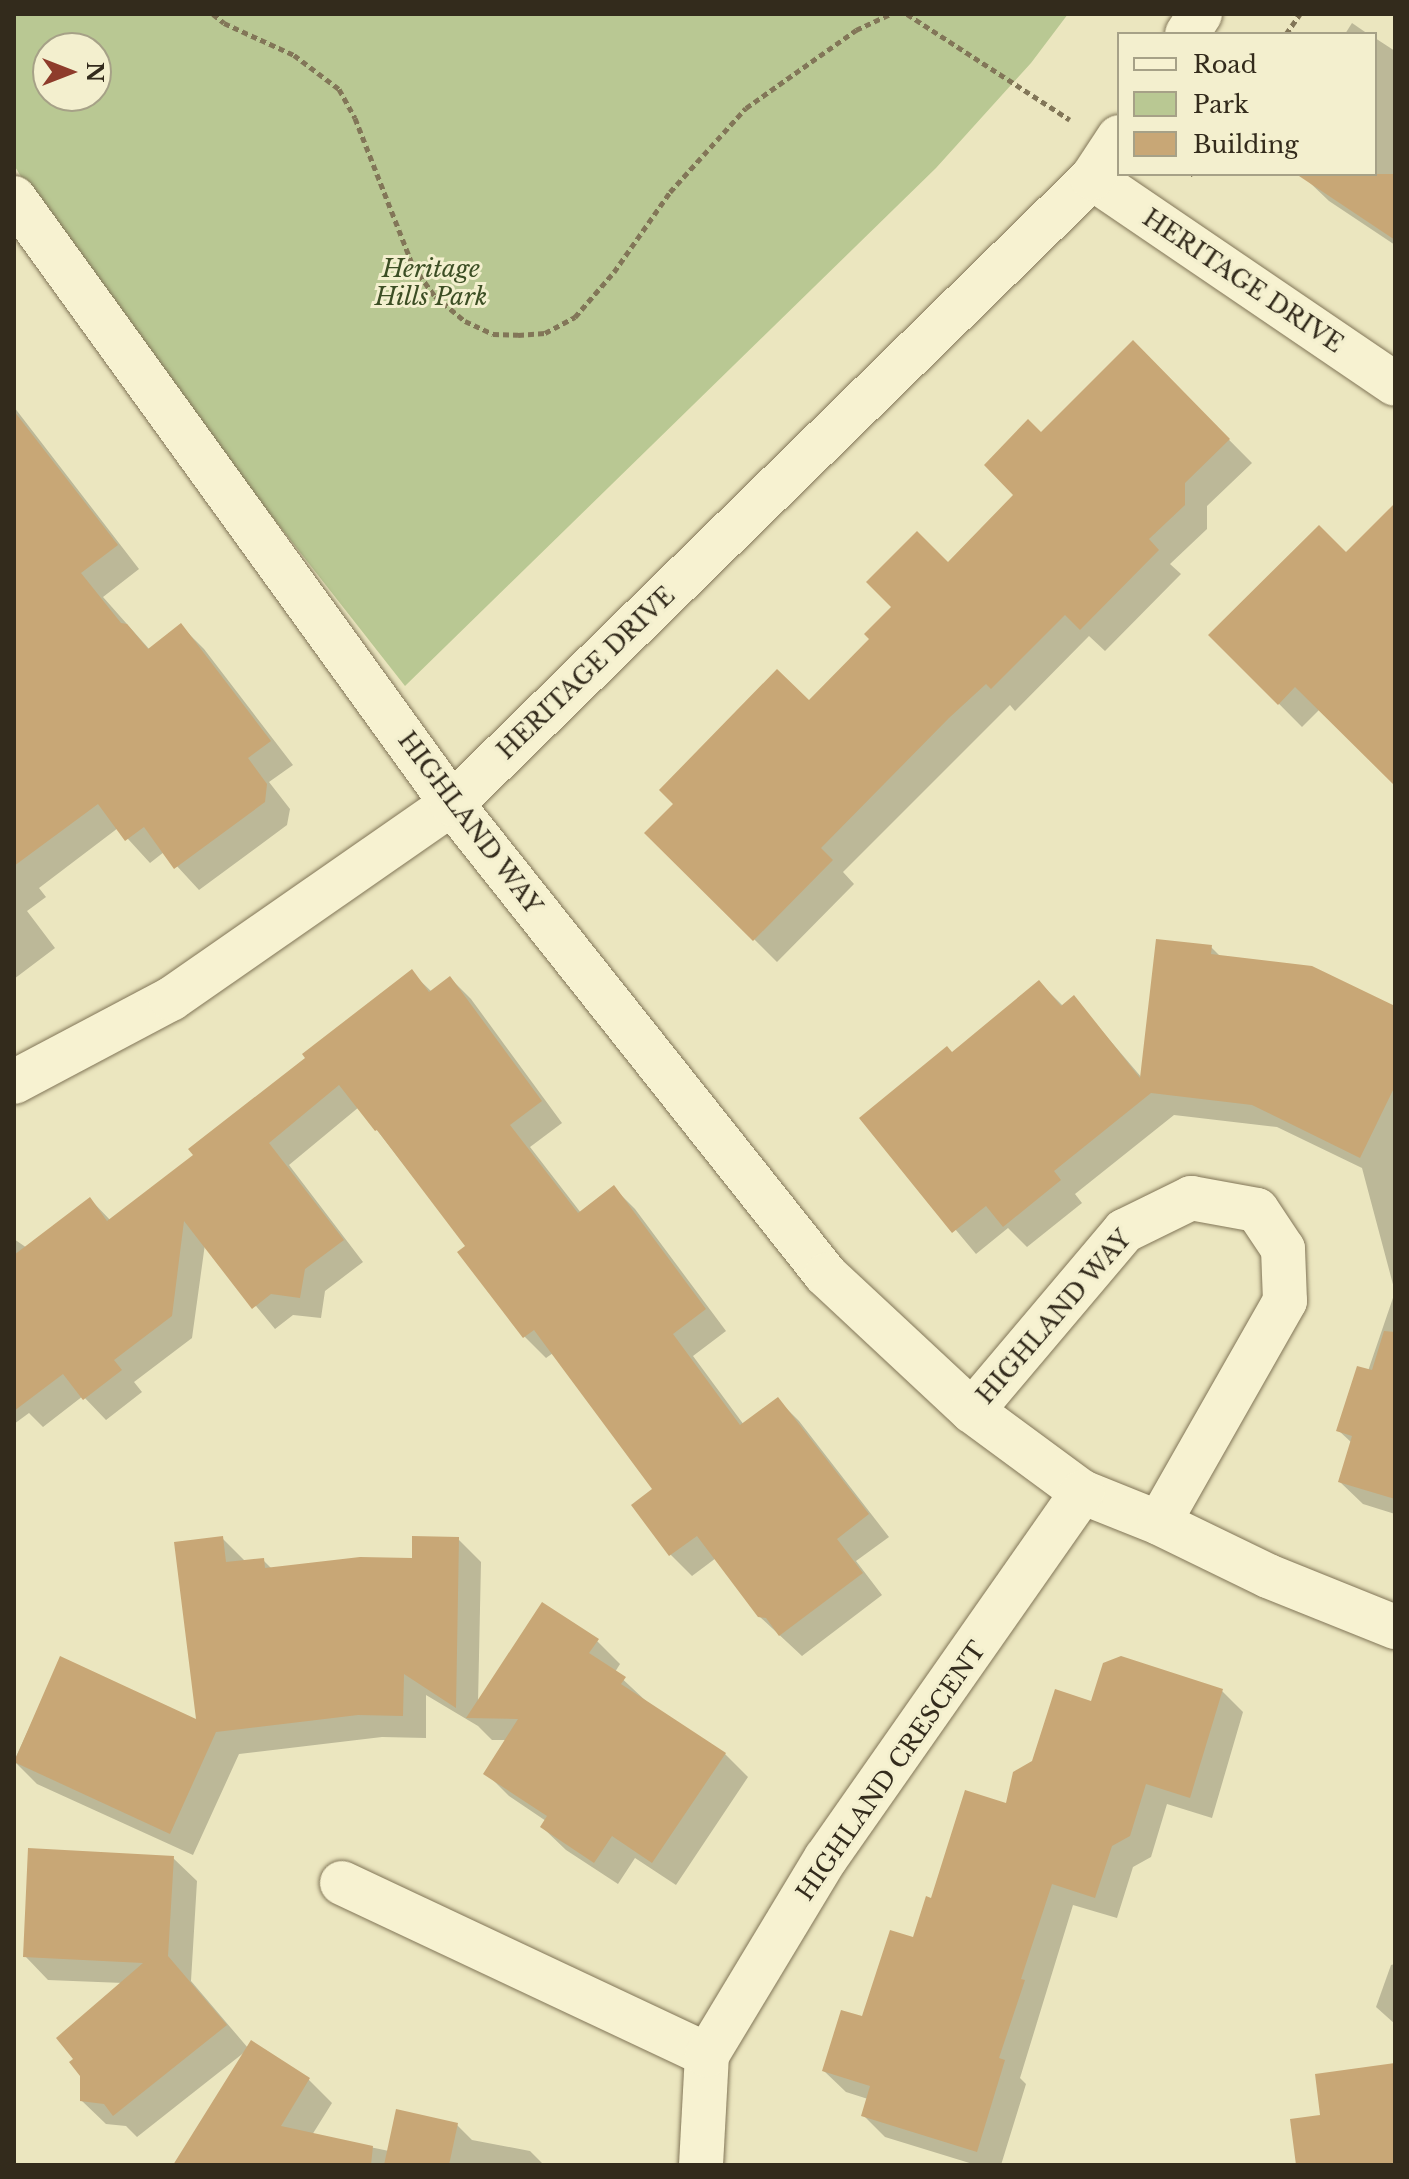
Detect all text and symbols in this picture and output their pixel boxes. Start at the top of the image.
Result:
north arrow [32,32,112,112]
legend [1117,32,1377,176]
text: Road [1193,50,1257,79]
text: N [81,62,108,82]
text: Park [1193,90,1249,119]
text: Building [1193,130,1299,159]
street label: HERITAGE DRIVE [1137,203,1349,359]
park label: Heritage Hills Park [375,255,487,311]
street label: HERITAGE DRIVE [491,581,681,765]
street label: HIGHLAND WAY [392,726,548,920]
street label: HIGHLAND WAY [970,1224,1138,1410]
street label: HIGHLAND CRESCENT [790,1636,992,1906]

